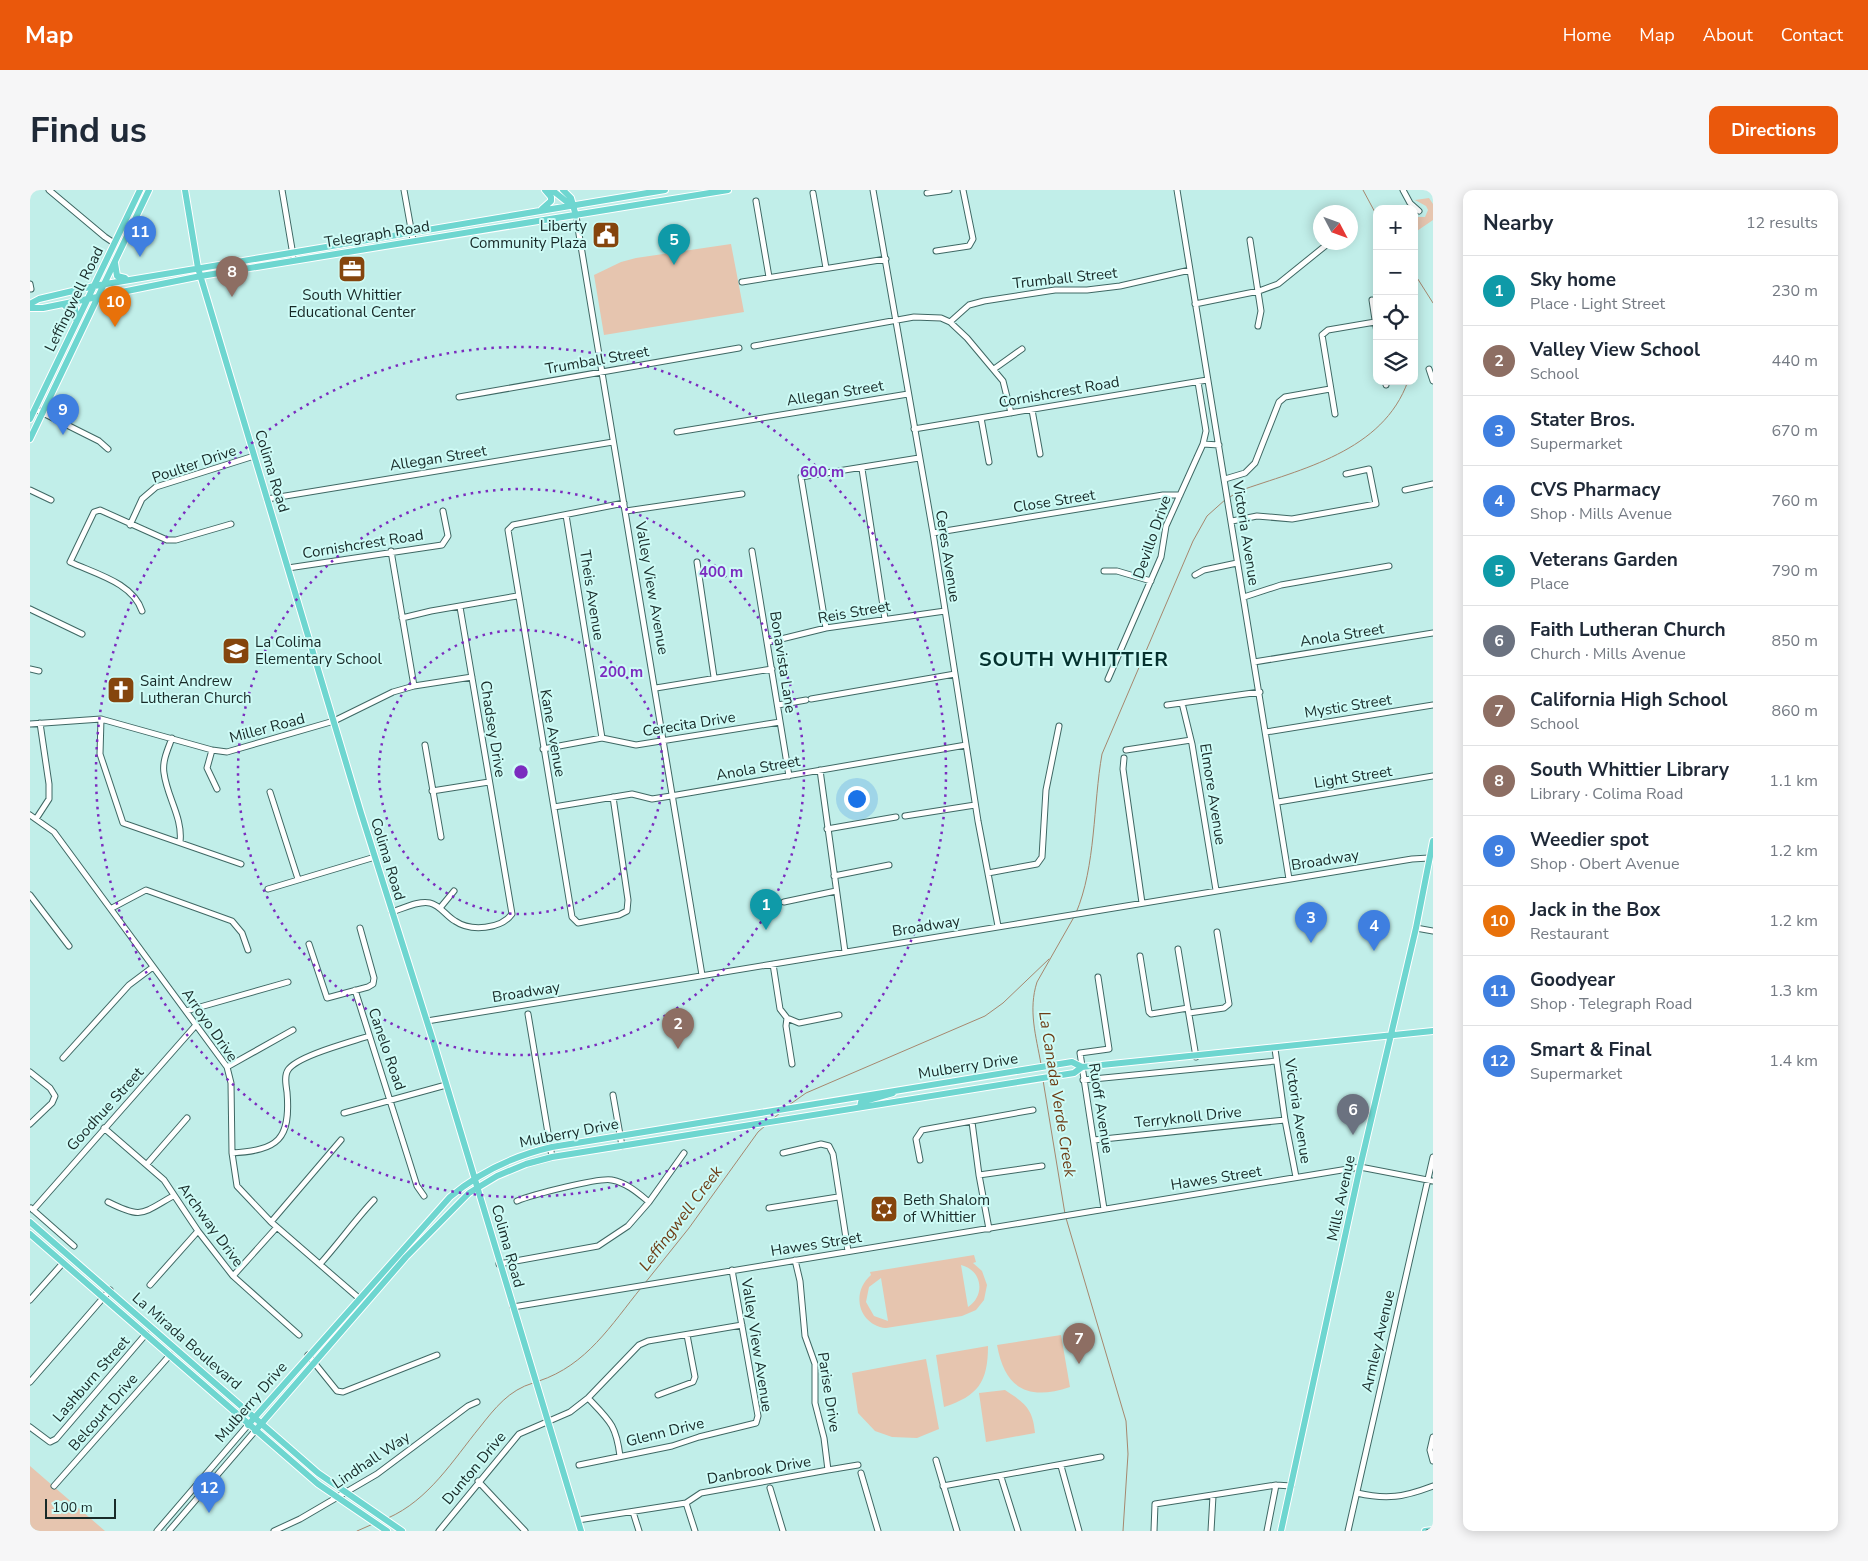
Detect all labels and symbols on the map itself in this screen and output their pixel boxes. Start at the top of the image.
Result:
north arrow [1313,205,1358,250]
pin: 11 [124,216,156,257]
street label: Telegraph Road [323,216,431,252]
place label: Liberty Community Plaza [469,216,587,253]
public building icon: Liberty Community Plaza [591,220,621,250]
pin: 5 [658,224,690,265]
street label: Leffingwell Road [40,243,108,355]
office icon: South Whittier Educational Center [337,254,367,284]
pin: 8 [216,256,248,297]
street label: Trumball Street [1012,262,1119,293]
place label: South Whittier Educational Center [288,285,416,322]
pin: 10 [99,286,131,327]
street label: Trumball Street [544,341,651,379]
street label: Cornishcrest Road [997,372,1121,412]
street label: Allegan Street [785,375,886,411]
pin: 9 [47,394,79,435]
street label: Colima Road [250,427,294,515]
street label: Poulter Drive [149,440,239,488]
street label: Allegan Street [388,440,489,476]
text: 600 m [800,462,844,482]
street label: Victoria Avenue [1228,478,1264,587]
street label: Close Street [1012,485,1097,517]
street label: Devillo Drive [1128,493,1176,581]
street label: Ceres Avenue [931,509,965,603]
street label: Valley View Avenue [630,519,674,656]
street label: Cornishcrest Road [301,525,425,563]
street label: Theis Avenue [575,548,609,642]
text: 400 m [699,562,743,582]
street label: Reis Street [816,596,893,628]
street label: Bonavista Lane [765,610,801,714]
street label: Anola Street [1298,618,1386,652]
place label: La Colima Elementary School [255,632,382,669]
school or university icon: La Colima Elementary School [221,636,251,666]
district label: SOUTH WHITTIER [979,646,1169,673]
text: 200 m [599,662,643,682]
place label: Saint Andrew Lutheran Church [140,671,252,708]
church icon: Saint Andrew Lutheran Church [106,675,136,705]
street label: Chadsey Drive [475,679,511,779]
street label: Kane Avenue [535,688,571,778]
street label: Mystic Street [1303,689,1394,723]
street label: Cerecita Drive [641,707,737,741]
street label: Miller Road [227,708,307,748]
street label: Elmore Avenue [1195,742,1231,846]
street label: Anola Street [714,751,802,785]
street label: Light Street [1312,761,1394,793]
centre of rings [512,763,530,781]
your location [844,786,870,812]
street label: Colima Road [366,815,410,903]
street label: Broadway [1290,845,1361,875]
pin: 1 [750,889,782,930]
pin: 3 [1295,902,1327,943]
pin: 4 [1358,910,1390,951]
street label: Broadway [891,911,962,941]
street label: Broadway [491,977,562,1007]
street label: Arroyo Drive [177,984,243,1066]
street label: Canelo Road [364,1005,410,1093]
pin: 2 [662,1008,694,1049]
water label: La Canada Verde Creek [1033,1010,1081,1179]
street label: Mulberry Drive [917,1048,1019,1084]
street label: Victoria Avenue [1280,1056,1316,1165]
street label: Ruoff Avenue [1084,1061,1118,1155]
street label: Goodhue Street [62,1062,148,1155]
pin: 6 [1337,1094,1369,1135]
street label: Terryknoll Drive [1134,1101,1242,1133]
street label: Mulberry Drive [518,1114,620,1152]
street label: Mills Avenue [1322,1153,1360,1243]
water label: Leffingwell Creek [634,1161,728,1276]
street label: Hawes Street [1169,1161,1264,1195]
street label: Archway Drive [174,1179,248,1271]
place label: Beth Shalom of Whittier [903,1190,990,1227]
synagogue icon: Beth Shalom of Whittier [869,1194,899,1224]
street label: Colima Road [487,1202,529,1290]
street label: Hawes Street [769,1227,864,1261]
street label: Valley View Avenue [736,1276,777,1413]
street label: La Mirada Boulevard [128,1288,246,1394]
street label: Armley Avenue [1357,1288,1399,1394]
pin: 7 [1063,1323,1095,1364]
street label: Lashburn Street [48,1331,134,1426]
street label: Parise Drive [813,1351,845,1433]
street label: Mulberry Drive [210,1357,292,1447]
street label: Belcourt Drive [64,1369,142,1455]
street label: Glenn Drive [624,1413,706,1451]
street label: Lindhall Way [328,1427,414,1493]
street label: Dunton Drive [438,1427,510,1509]
street label: Danbrook Drive [705,1451,813,1489]
pin: 12 [193,1472,225,1513]
scale bar [45,1496,116,1519]

